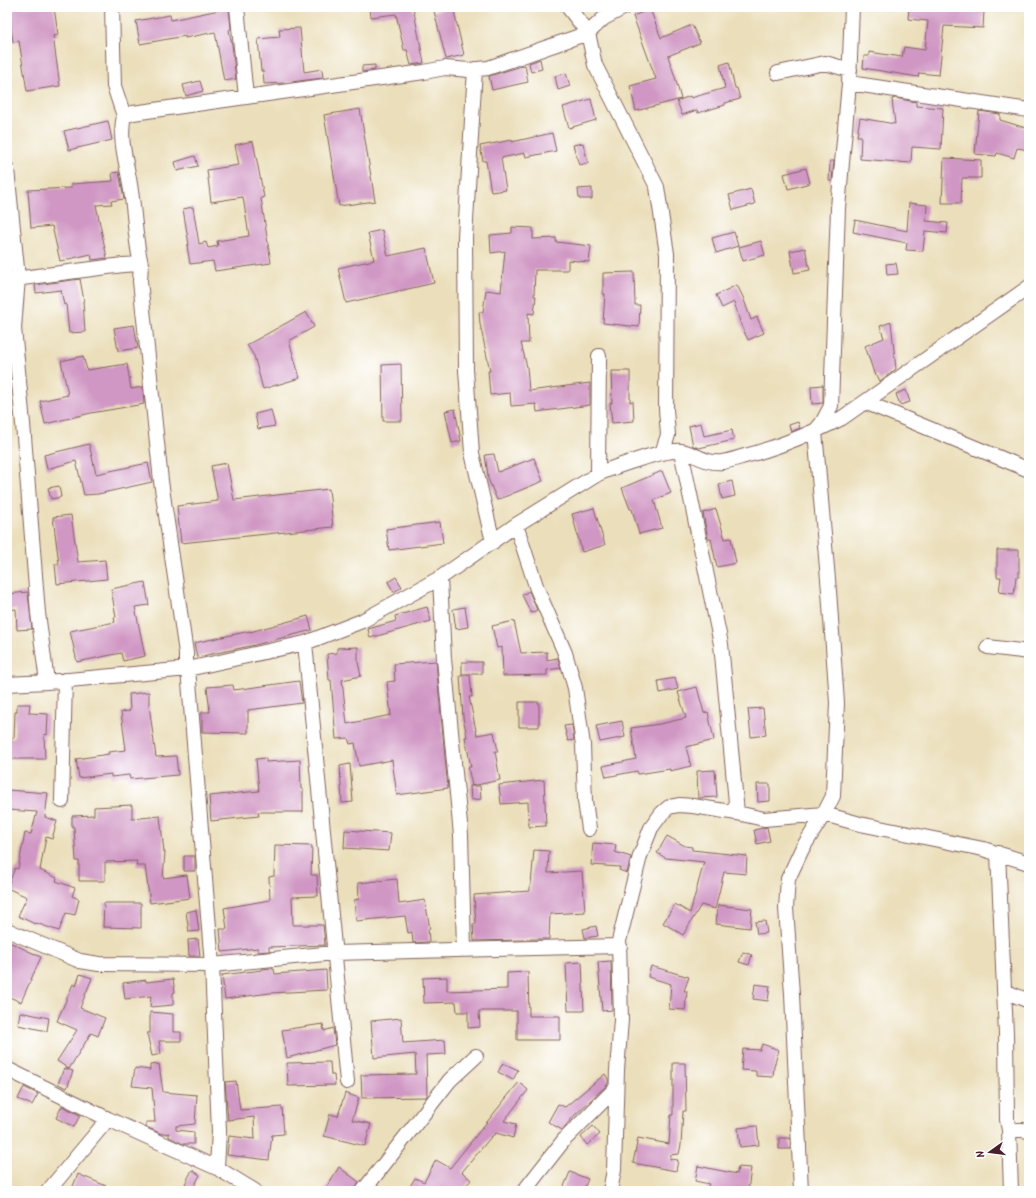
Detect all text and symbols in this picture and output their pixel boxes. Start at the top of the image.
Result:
north arrow [970,1132,1010,1172]
text: N [972,1149,991,1160]

